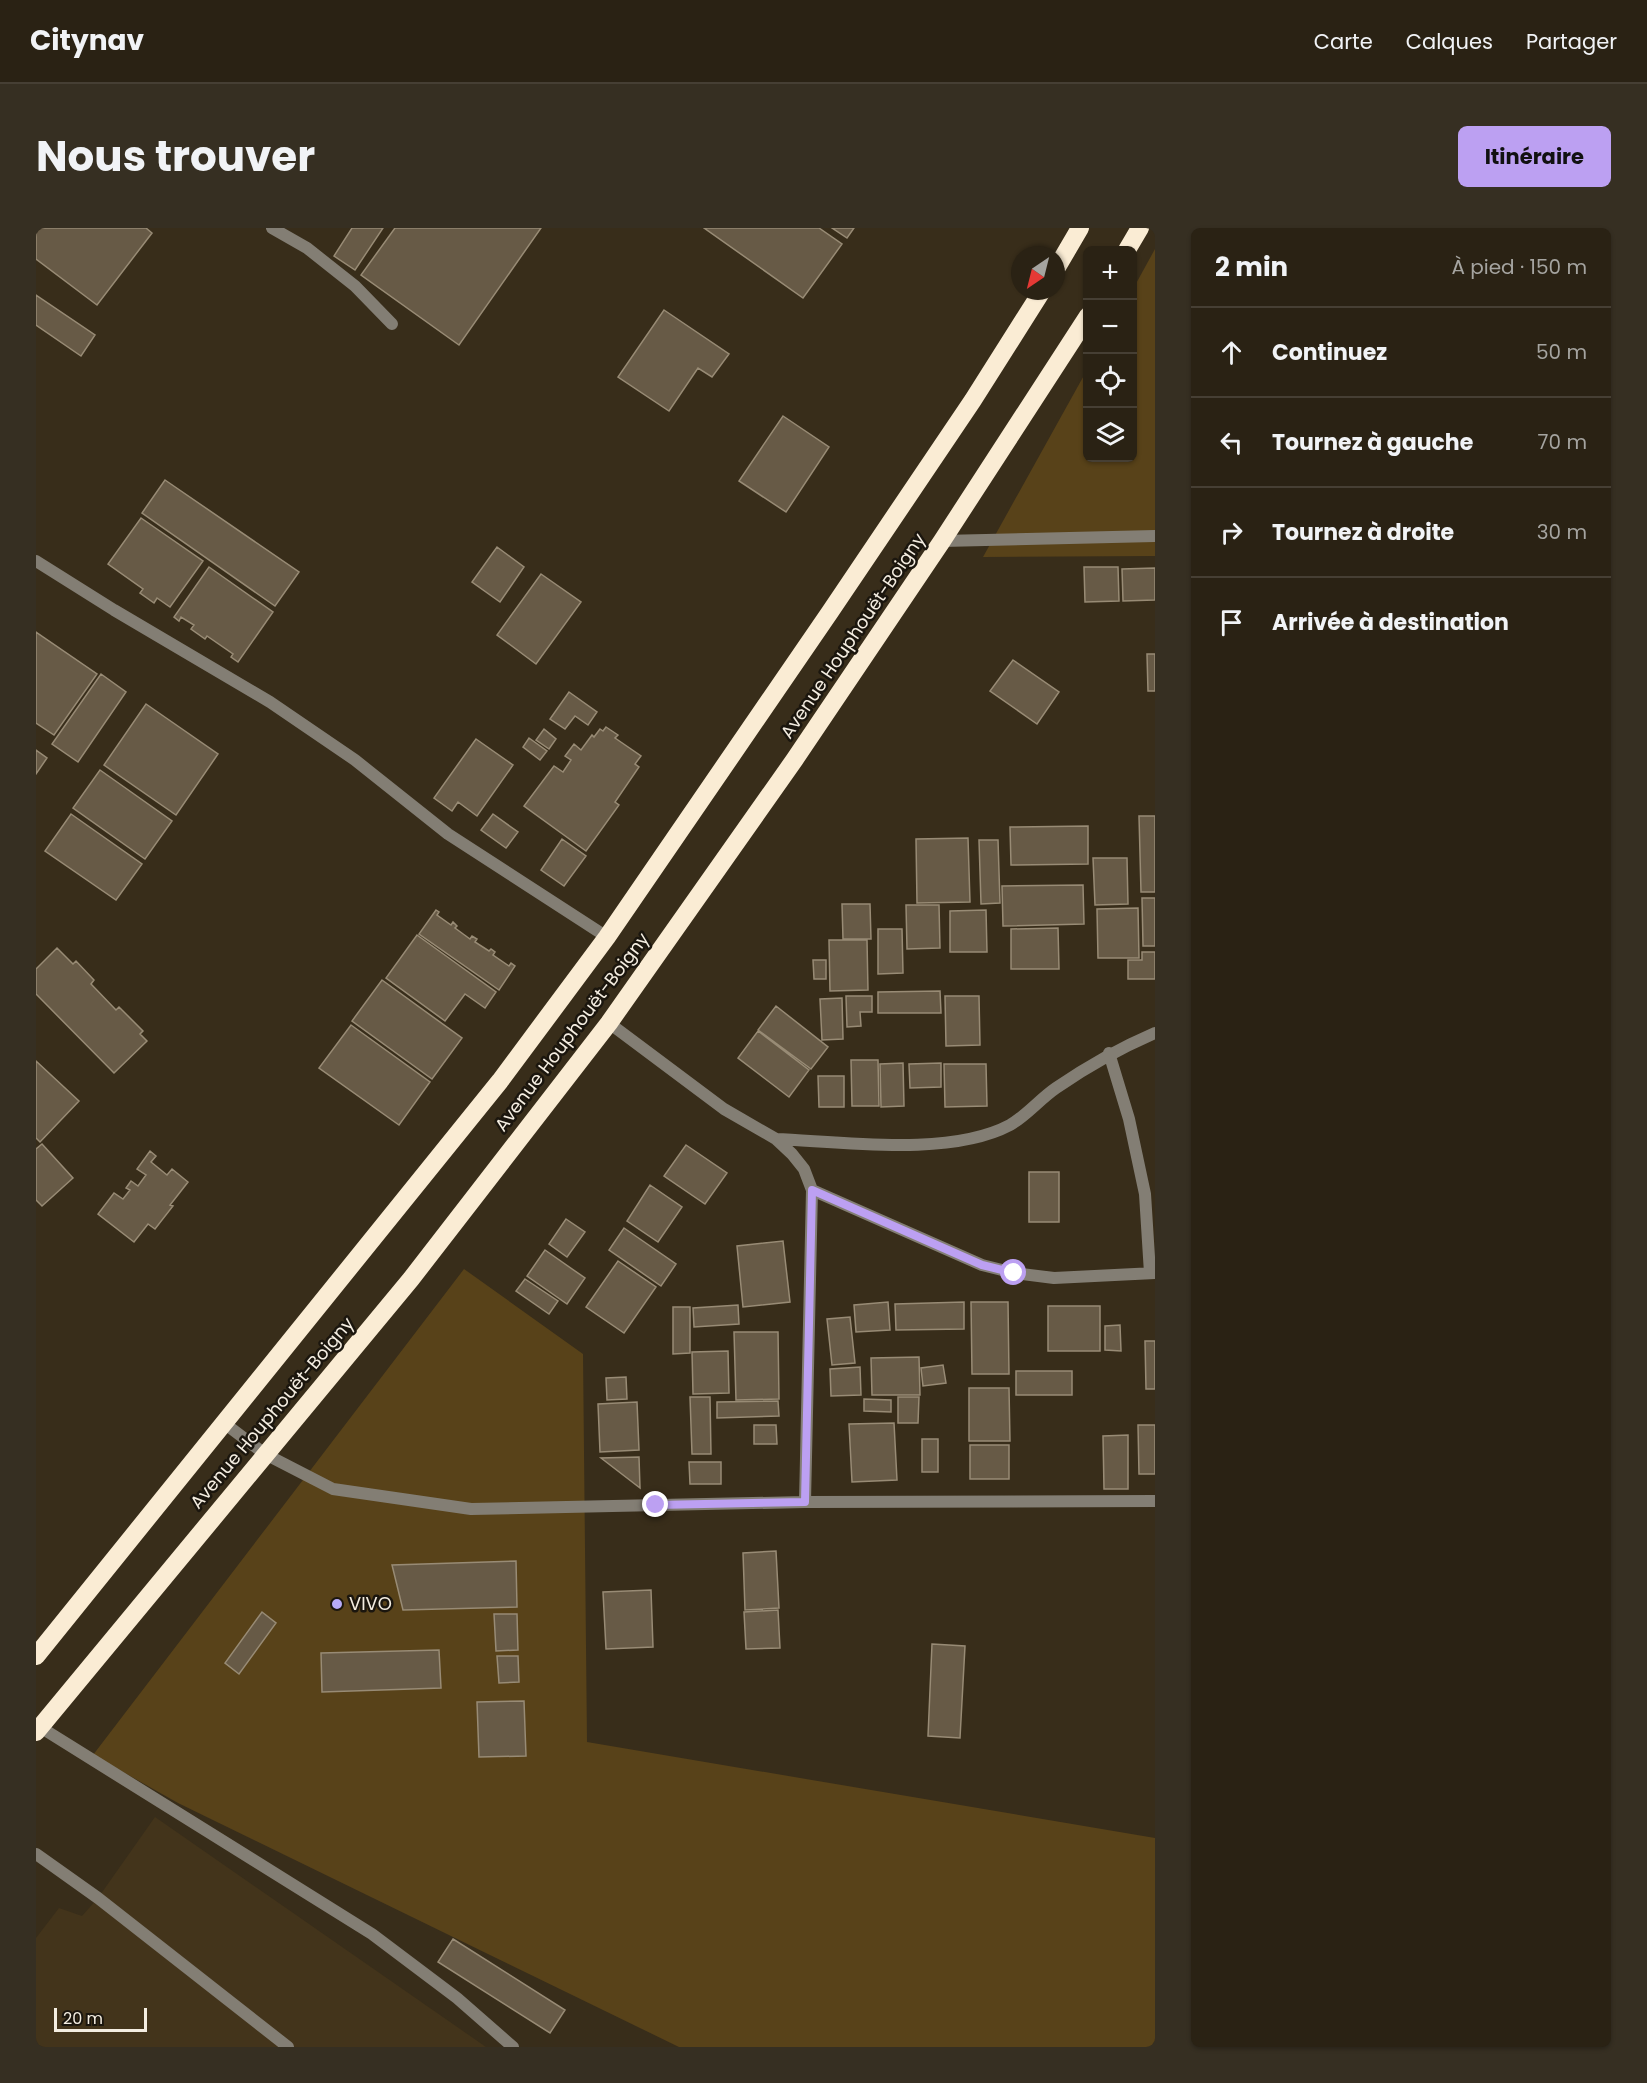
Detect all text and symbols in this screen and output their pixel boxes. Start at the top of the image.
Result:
text: Citynav [30,21,144,60]
text: Carte [1314,27,1373,56]
text: Calques [1406,27,1493,56]
text: Partager [1526,27,1617,56]
button: Itinéraire [1458,126,1611,187]
text: Nous trouver [36,127,315,186]
north arrow [1011,246,1065,300]
map controls [1083,246,1137,462]
button: + [1083,246,1137,300]
text: 2 min [1215,249,1288,285]
text: À pied · 150 m [1451,253,1587,281]
button: − [1083,300,1137,354]
icon: ahead [1215,336,1248,369]
text: Continuez [1272,337,1387,368]
text: 50 m [1536,338,1587,366]
button: locate [1083,354,1137,408]
button: layers [1083,408,1137,462]
icon: left [1215,426,1248,459]
text: Tournez à gauche [1272,427,1473,458]
text: 70 m [1538,428,1587,456]
icon: right [1215,516,1248,549]
text: Tournez à droite [1272,517,1454,548]
text: 30 m [1537,518,1587,546]
street label: Avenue Houphouët-Boigny [774,528,931,743]
icon: arrive [1215,606,1248,639]
text: Arrivée à destination [1272,607,1509,638]
street label: Avenue Houphouët-Boigny [488,927,655,1136]
route start [1000,1259,1026,1285]
street label: Avenue Houphouët-Boigny [184,1312,359,1514]
route end [642,1491,668,1517]
place label: VIVO [349,1591,392,1616]
marker: VIVO [330,1597,344,1611]
scale bar [54,2005,147,2032]
text: 20 m [63,2007,103,2030]

